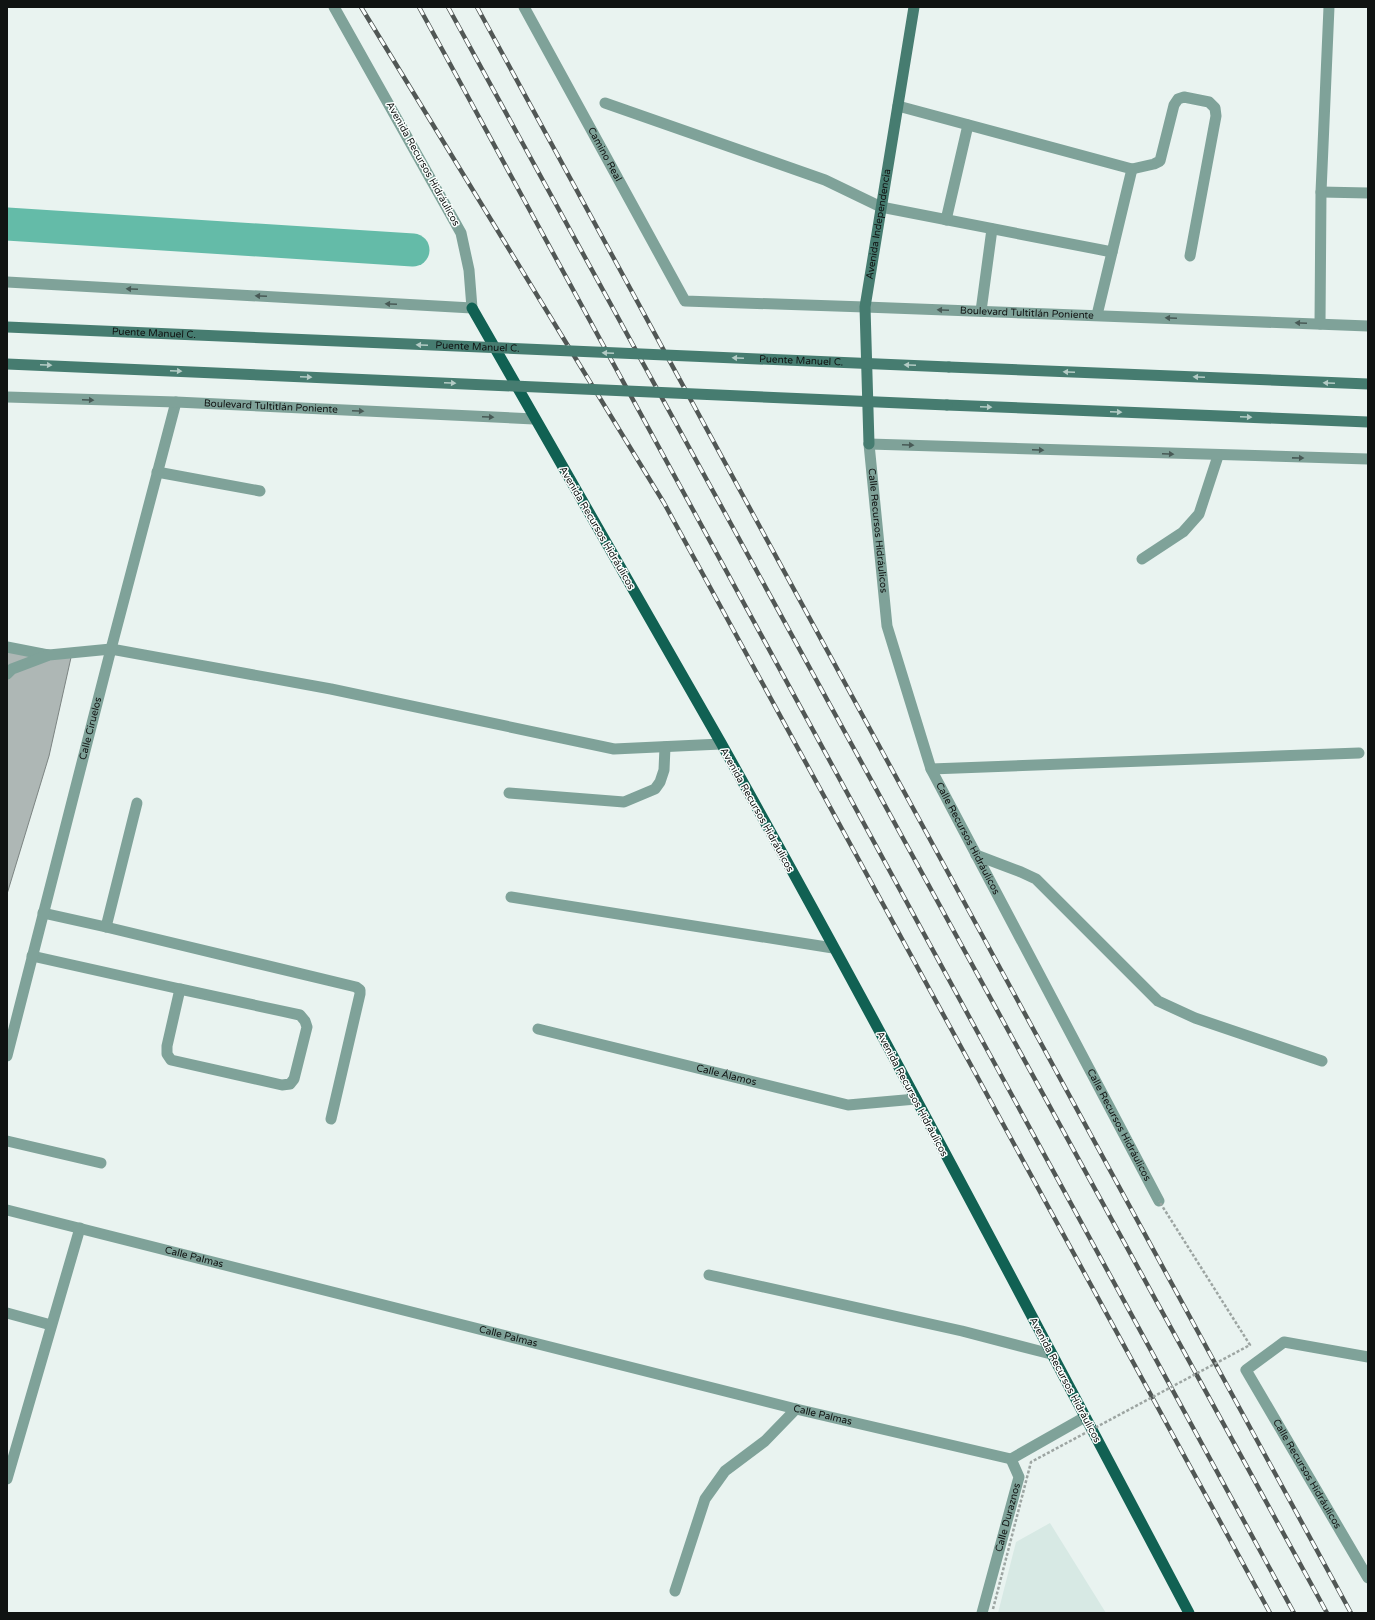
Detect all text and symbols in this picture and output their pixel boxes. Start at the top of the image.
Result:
street label: Avenida Recursos Hidráulicos [384,100,462,228]
street label: Camino Real [585,125,624,184]
street label: Avenida Independencia [864,168,893,280]
one-way arrow [126,286,138,293]
one-way arrow [255,293,267,300]
one-way arrow [385,300,397,307]
street label: Boulevard Tultitlán Poniente [960,305,1094,322]
one-way arrow [936,307,949,313]
one-way arrow [1164,315,1177,321]
one-way arrow [1294,320,1307,326]
street label: Puente Manuel C. [112,325,196,341]
street label: Puente Manuel C. [435,339,520,355]
one-way arrow [416,341,428,348]
one-way arrow [602,349,614,356]
street label: Puente Manuel C. [759,353,844,369]
one-way arrow [731,355,744,361]
one-way arrow [40,362,52,369]
one-way arrow [904,362,916,369]
one-way arrow [170,368,183,374]
one-way arrow [1062,369,1075,375]
one-way arrow [300,374,313,380]
one-way arrow [1193,374,1205,381]
one-way arrow [444,380,456,387]
one-way arrow [1322,380,1335,386]
one-way arrow [82,396,94,403]
street label: Boulevard Tultitlán Poniente [204,397,338,416]
one-way arrow [980,404,993,410]
one-way arrow [352,407,364,414]
one-way arrow [1110,409,1123,415]
one-way arrow [482,413,494,420]
one-way arrow [1240,414,1253,420]
one-way arrow [902,442,914,449]
one-way arrow [1032,446,1044,453]
one-way arrow [1162,451,1175,457]
one-way arrow [1292,454,1304,461]
street label: Avenida Recursos Hidráulicos [557,464,637,592]
street label: Calle Recursos Hidráulicos [865,468,890,594]
street label: Calle Ciruelos [77,696,105,761]
street label: Avenida Recursos Hidráulicos [718,746,796,874]
street label: Calle Recursos Hidráulicos [933,780,1002,897]
street label: Avenida Recursos Hidráulicos [874,1029,950,1159]
street label: Calle Álamos [695,1062,758,1088]
street label: Calle Recursos Hidráulicos [1084,1067,1153,1183]
street label: Calle Palmas [164,1244,225,1270]
street label: Avenida Recursos Hidráulicos [1027,1315,1103,1445]
street label: Calle Palmas [478,1323,539,1350]
street label: Calle Palmas [792,1403,853,1428]
street label: Calle Recursos Hidráulicos [1270,1417,1344,1531]
street label: Calle Duraznos [993,1482,1023,1553]

